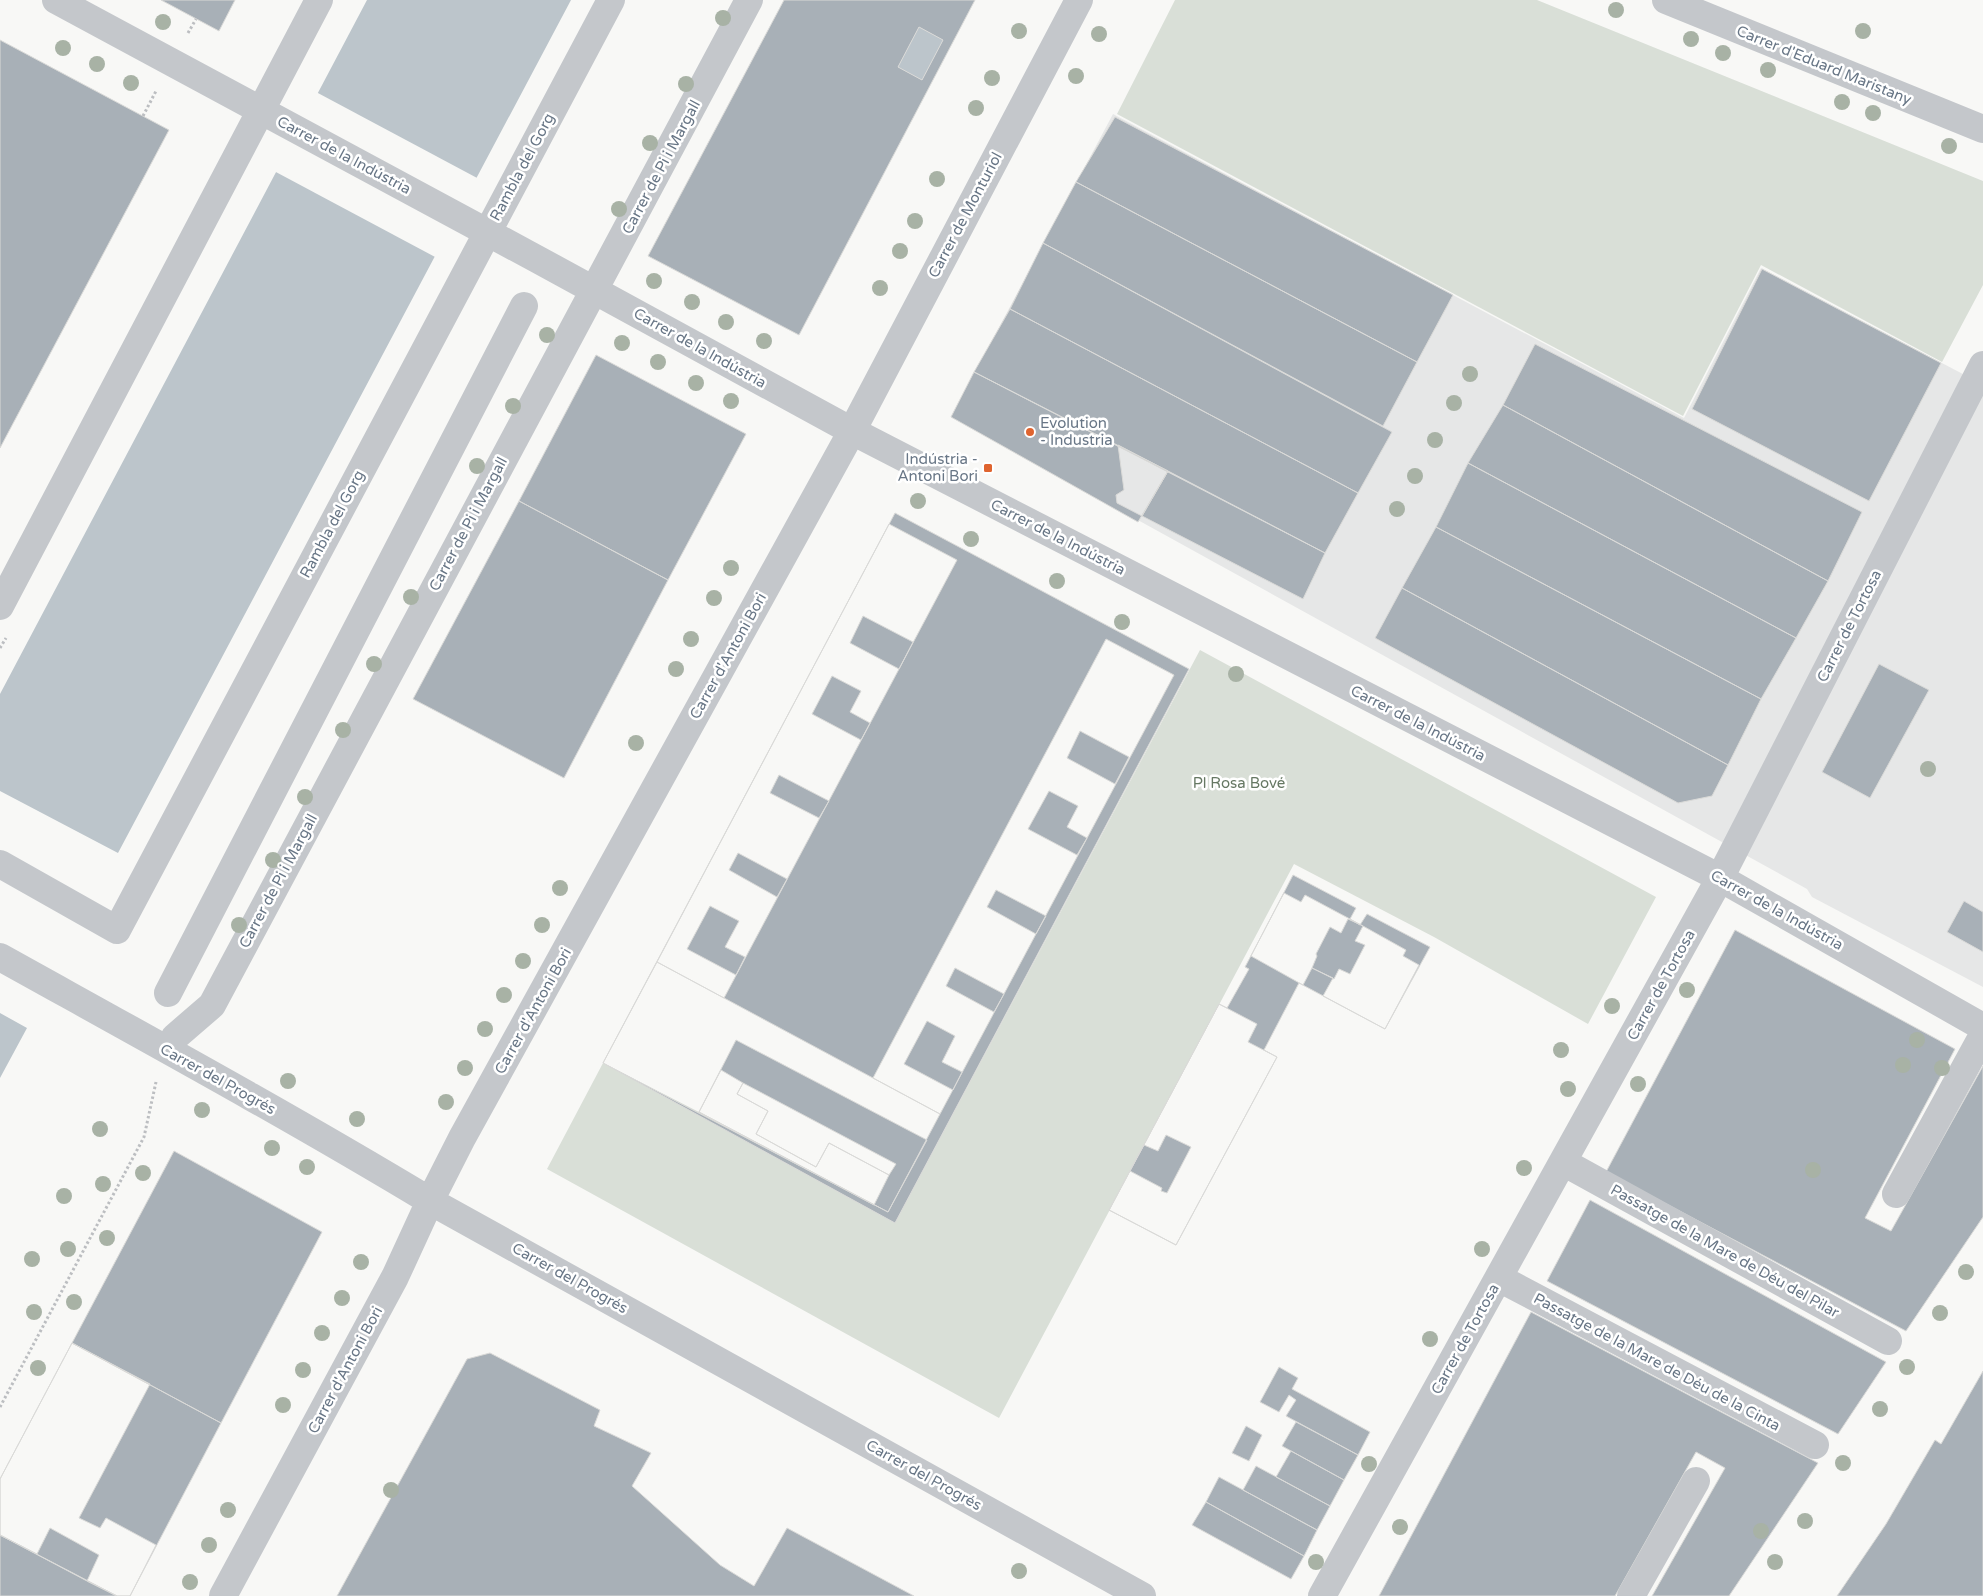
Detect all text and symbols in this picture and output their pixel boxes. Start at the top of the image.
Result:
street label: Carrer d'Eduard Maristany [1734,22,1914,108]
street label: Carrer de Pi i Margall [618,97,704,237]
street label: Rambla del Gorg [486,110,558,224]
street label: Carrer de la Indústria [274,112,414,198]
street label: Carrer de Monturiol [924,149,1006,281]
street label: Carrer de la Indústria [631,304,769,392]
place label: Evolution - Industria [1040,414,1113,449]
marker: Evolution - Industria [1024,426,1036,438]
place label: Indústria - Antoni Bori [898,450,978,485]
street label: Carrer de Pi i Margall [425,454,511,594]
marker: Indústria - Antoni Bori [982,462,994,474]
street label: Rambla del Gorg [296,467,368,581]
street label: Carrer de la Indústria [988,495,1128,579]
street label: Carrer de Tortosa [1813,567,1885,685]
street label: Carrer d'Antoni Bori [686,590,770,722]
street label: Carrer de la Indústria [1348,681,1488,765]
park label: Pl Rosa Bové [1193,774,1285,792]
street label: Carrer de Pi i Margall [235,811,321,951]
street label: Carrer de la Indústria [1708,866,1846,954]
street label: Carrer de Tortosa [1623,927,1699,1043]
street label: Carrer d'Antoni Bori [491,945,575,1077]
street label: Carrer del Progrés [157,1040,279,1118]
street label: Passatge de la Mare de Déu del Pilar [1608,1180,1843,1322]
street label: Carrer del Progrés [509,1239,631,1317]
street label: Carrer de Tortosa [1427,1281,1503,1397]
street label: Passatge de la Mare de Déu de la Cinta [1531,1289,1783,1435]
street label: Carrer d'Antoni Bori [304,1303,386,1437]
street label: Carrer del Progrés [863,1436,985,1514]

